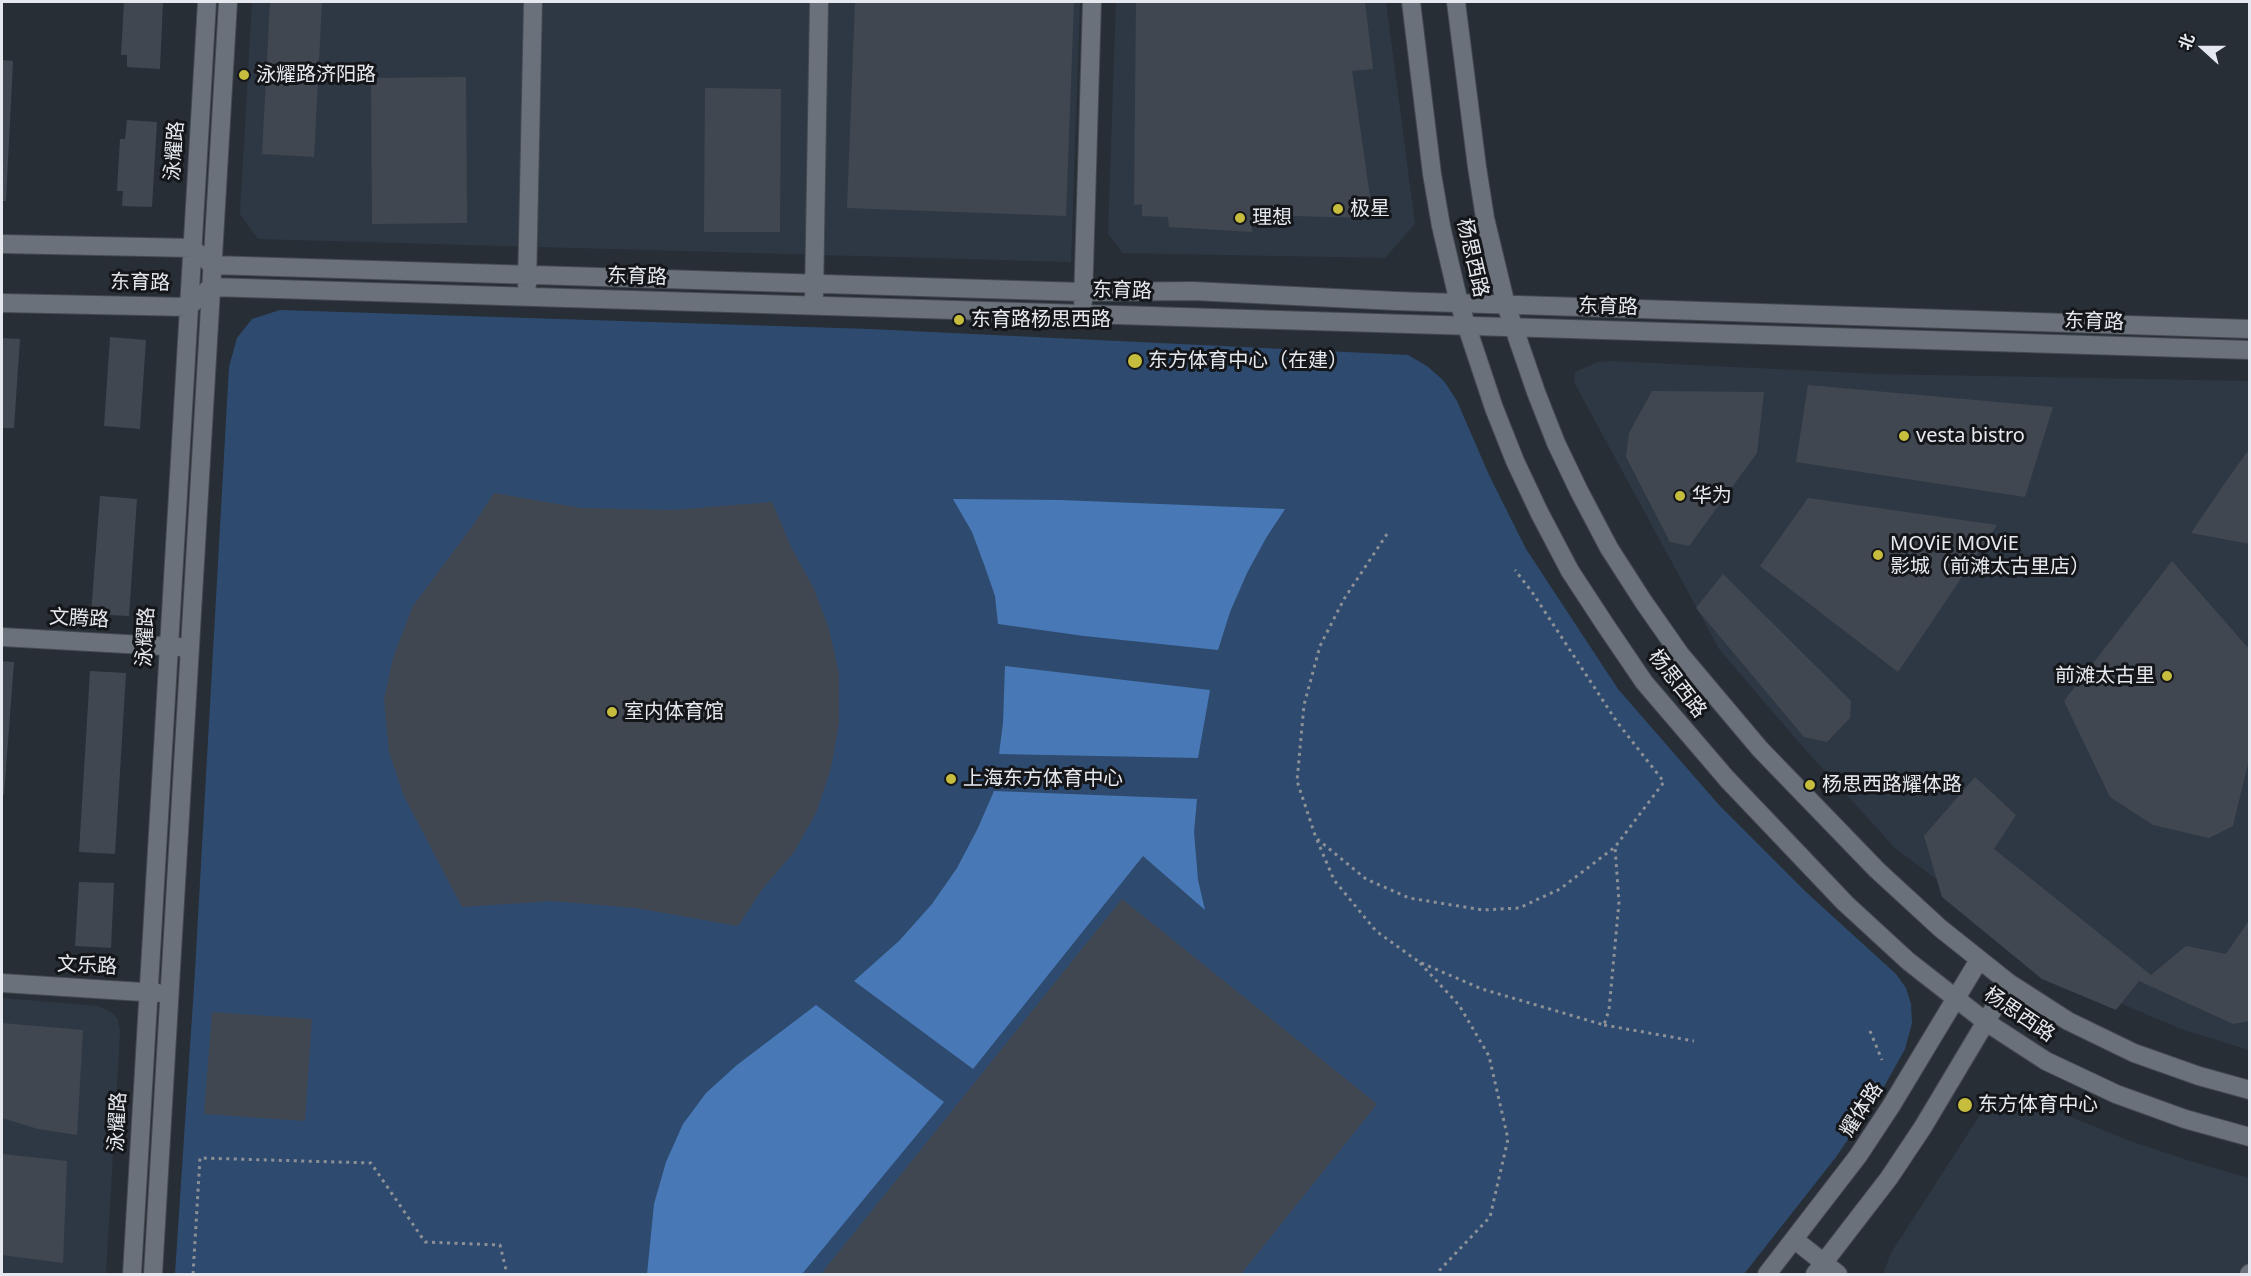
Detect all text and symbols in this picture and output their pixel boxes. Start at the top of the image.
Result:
north arrow [2173,18,2233,78]
text: 北 [2173,30,2199,53]
place label: 泳耀路济阳路 [256,63,376,87]
marker: 泳耀路济阳路 [237,68,251,82]
street label: 泳耀路 [161,120,189,182]
place label: 极星 [1350,197,1390,221]
marker: 极星 [1331,202,1345,216]
place label: 理想 [1252,206,1292,230]
marker: 理想 [1233,211,1247,225]
street label: 杨思西路 [1451,216,1493,300]
street label: 东育路 [607,264,667,290]
street label: 东育路 [110,270,170,296]
street label: 东育路 [1092,278,1152,304]
street label: 东育路 [1578,294,1638,320]
place label: 东育路杨思西路 [971,308,1111,332]
street label: 东育路 [2064,309,2124,335]
marker: 东育路杨思西路 [952,313,966,327]
place label: 东方体育中心（在建） [1148,349,1348,373]
marker: 东方体育中心（在建） [1126,352,1144,370]
place label: vesta bistro [1916,424,2025,448]
marker: vesta bistro [1897,429,1911,443]
place label: 华为 [1692,484,1732,508]
marker: 华为 [1673,489,1687,503]
place label: MOViE MOViE 影城（前滩太古里店） [1890,532,2090,579]
marker: MOViE MOViE 影城（前滩太古里店） [1871,548,1885,562]
street label: 文腾路 [48,605,110,633]
street label: 泳耀路 [132,606,160,668]
street label: 杨思西路 [1643,645,1711,723]
place label: 前滩太古里 [2055,664,2155,688]
marker: 前滩太古里 [2160,669,2174,683]
place label: 室内体育馆 [624,700,724,724]
marker: 室内体育馆 [605,705,619,719]
place label: 上海东方体育中心 [963,767,1123,791]
marker: 上海东方体育中心 [944,772,958,786]
place label: 杨思西路耀体路 [1822,773,1962,797]
marker: 杨思西路耀体路 [1803,778,1817,792]
street label: 文乐路 [56,952,118,980]
street label: 杨思西路 [1979,983,2059,1047]
street label: 耀体路 [1836,1078,1888,1142]
street label: 泳耀路 [104,1091,132,1153]
place label: 东方体育中心 [1978,1093,2098,1117]
marker: 东方体育中心 [1956,1096,1974,1114]

